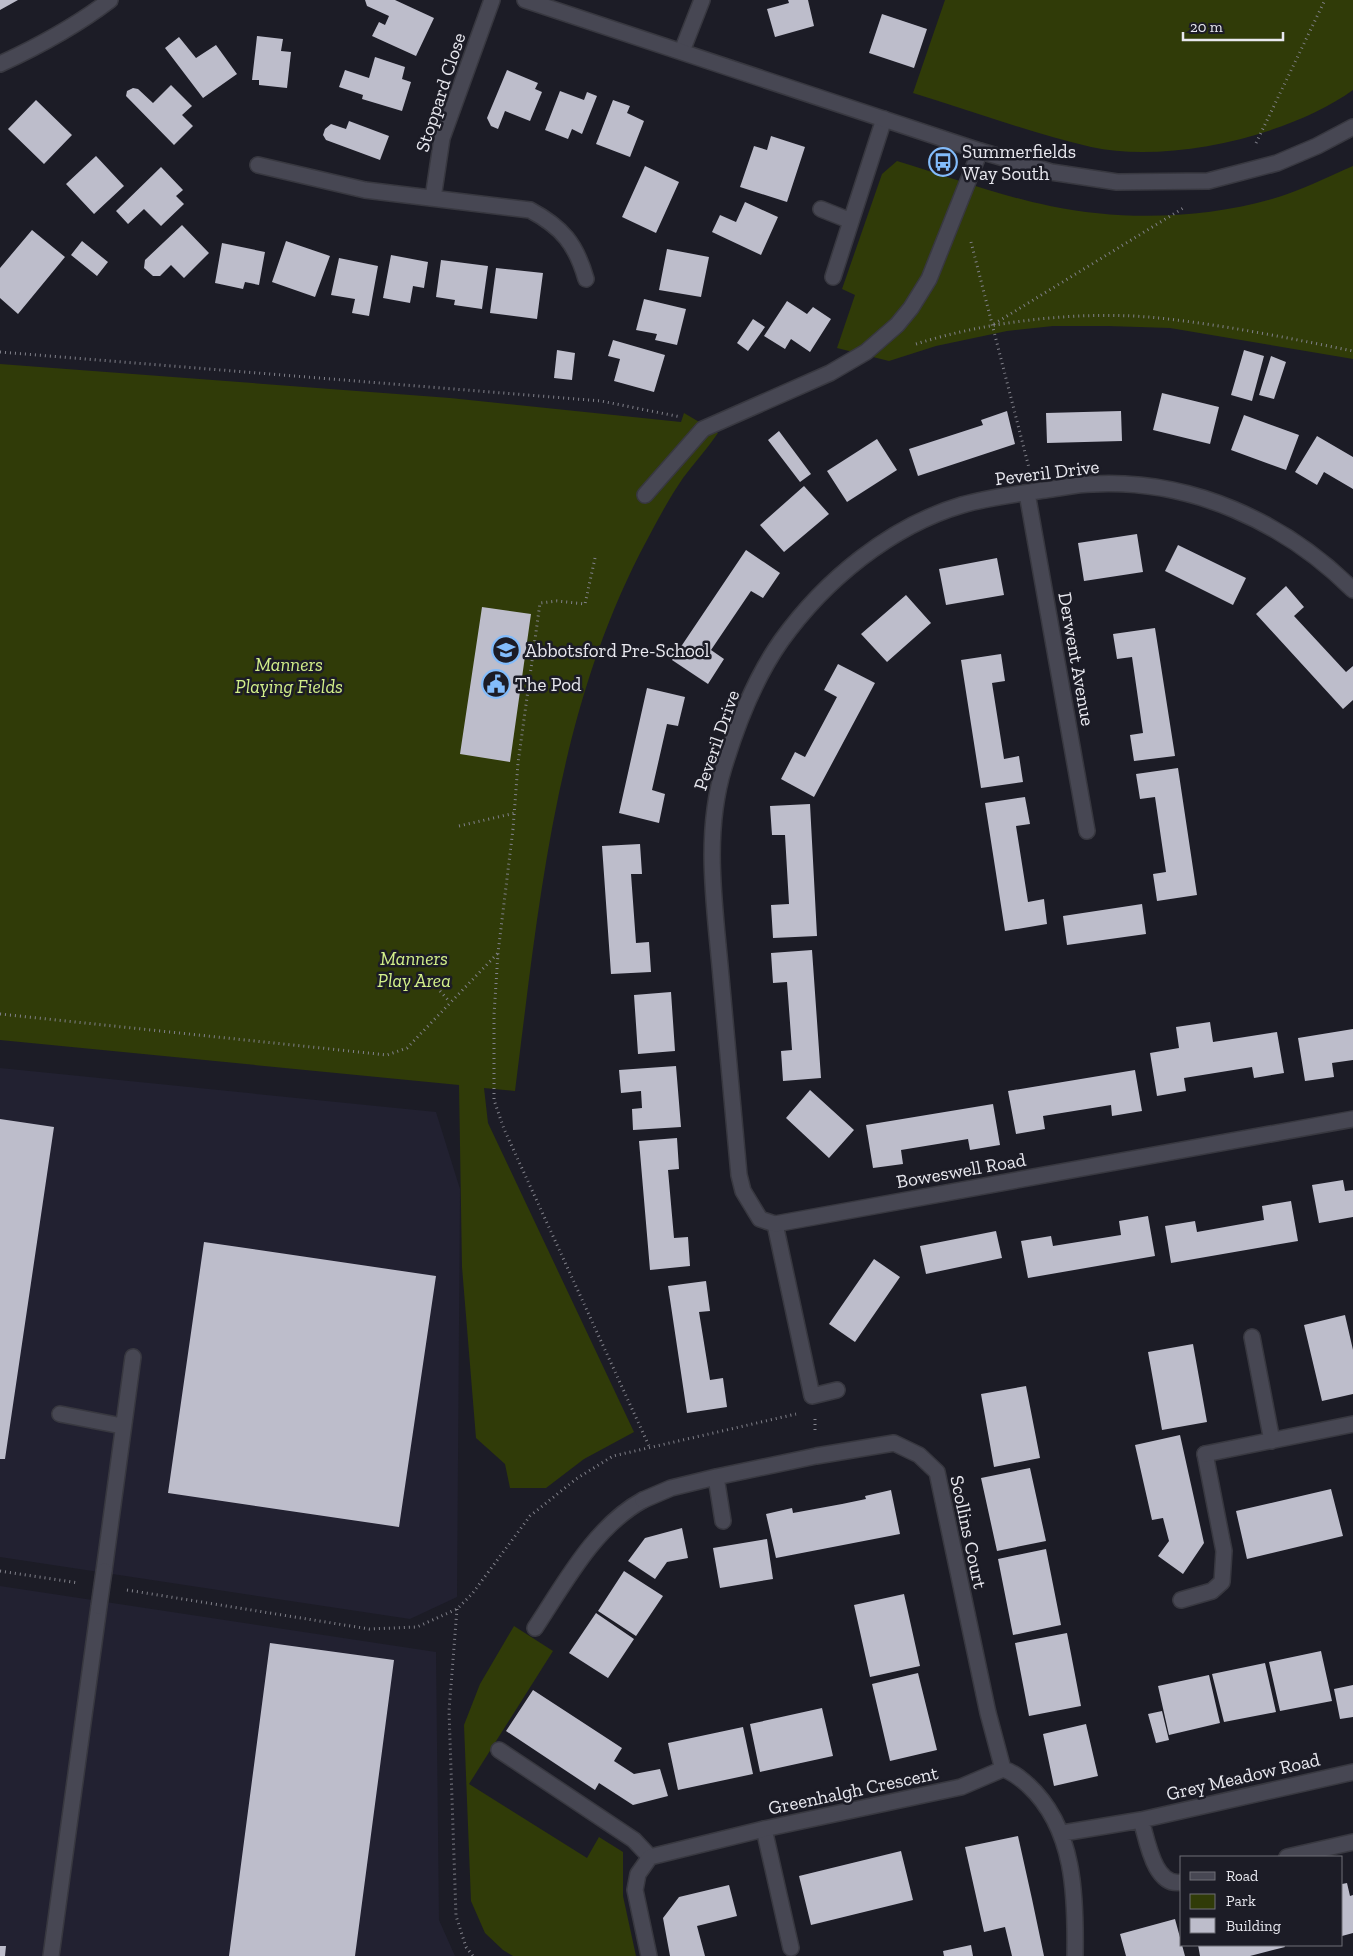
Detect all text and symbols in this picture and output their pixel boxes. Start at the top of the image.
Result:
scale bar [1183,10,1283,42]
text: 20 m [1190,18,1223,36]
street label: Stoppard Close [410,30,471,155]
place label: Summerfields Way South [962,140,1076,185]
bus stop icon: Summerfields Way South [928,147,958,177]
street label: Peveril Drive [994,455,1101,490]
street label: Derwent Avenue [1053,590,1100,728]
school or university icon: Abbotsford Pre-School [491,635,521,665]
place label: Abbotsford Pre-School [525,639,710,662]
park label: Manners Playing Fields [235,653,343,698]
public building icon: The Pod [481,669,511,699]
place label: The Pod [515,673,582,696]
street label: Peveril Drive [689,687,744,793]
park label: Manners Play Area [377,947,451,992]
street label: Boweswell Road [894,1148,1028,1193]
street label: Scollins Court [945,1473,992,1591]
street label: Grey Meadow Road [1164,1748,1323,1805]
street label: Greenhalgh Crescent [766,1761,940,1820]
legend [1180,1856,1343,1946]
text: Road [1226,1867,1259,1885]
text: Park [1226,1892,1256,1910]
text: Building [1226,1917,1281,1935]

